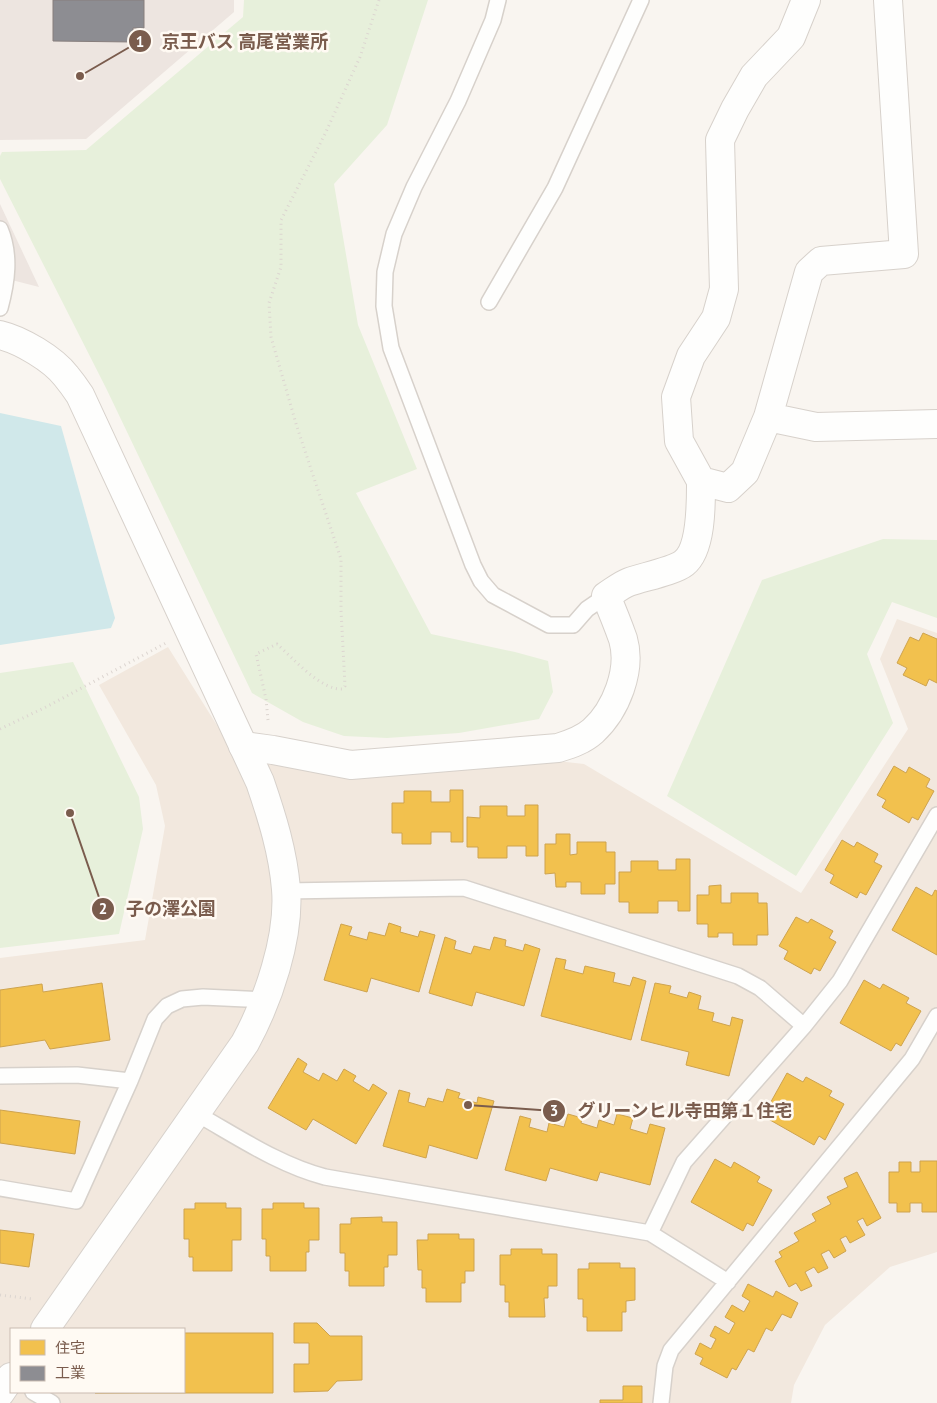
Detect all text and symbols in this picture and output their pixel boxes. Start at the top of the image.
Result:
callout: 京王バス 高尾営業所 [127,25,339,58]
text: 京王バス 高尾営業所 [162,30,328,53]
text: 1 [136,32,144,51]
callout: 子の澤公園 [91,892,226,925]
text: 子の澤公園 [126,897,216,920]
text: 2 [99,899,107,918]
callout: グリーンヒル寺田第１住宅 [542,1094,803,1127]
text: グリーンヒル寺田第１住宅 [577,1099,793,1122]
text: 3 [550,1101,558,1120]
legend [10,1328,185,1393]
text: 住宅 [55,1338,85,1357]
text: 工業 [55,1363,85,1382]

